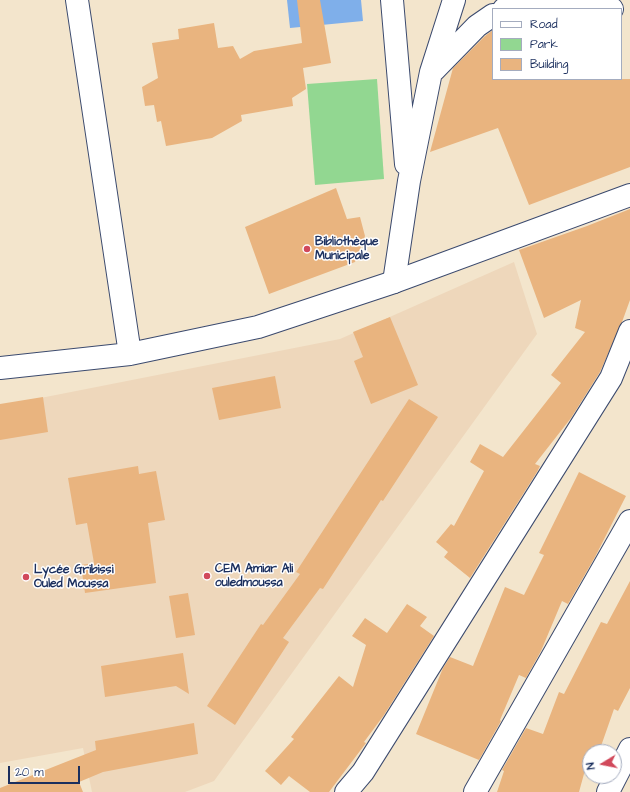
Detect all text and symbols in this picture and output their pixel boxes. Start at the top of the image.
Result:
legend [492,8,622,80]
text: Road [530,16,558,33]
text: Park [530,36,558,53]
text: Building [530,56,568,73]
place label: Bibliothèque Municipale [315,235,379,263]
marker: Bibliothèque Municipale [302,244,312,254]
place label: CEM Amiar Ali ouledmoussa [215,562,293,590]
place label: Lycée Gribissi Ouled Moussa [34,563,113,591]
marker: CEM Amiar Ali ouledmoussa [202,571,212,581]
marker: Lycée Gribissi Ouled Moussa [21,572,31,582]
north arrow [582,744,622,784]
scale bar [10,758,82,784]
text: N [583,761,599,771]
text: 20 m [15,764,44,781]

